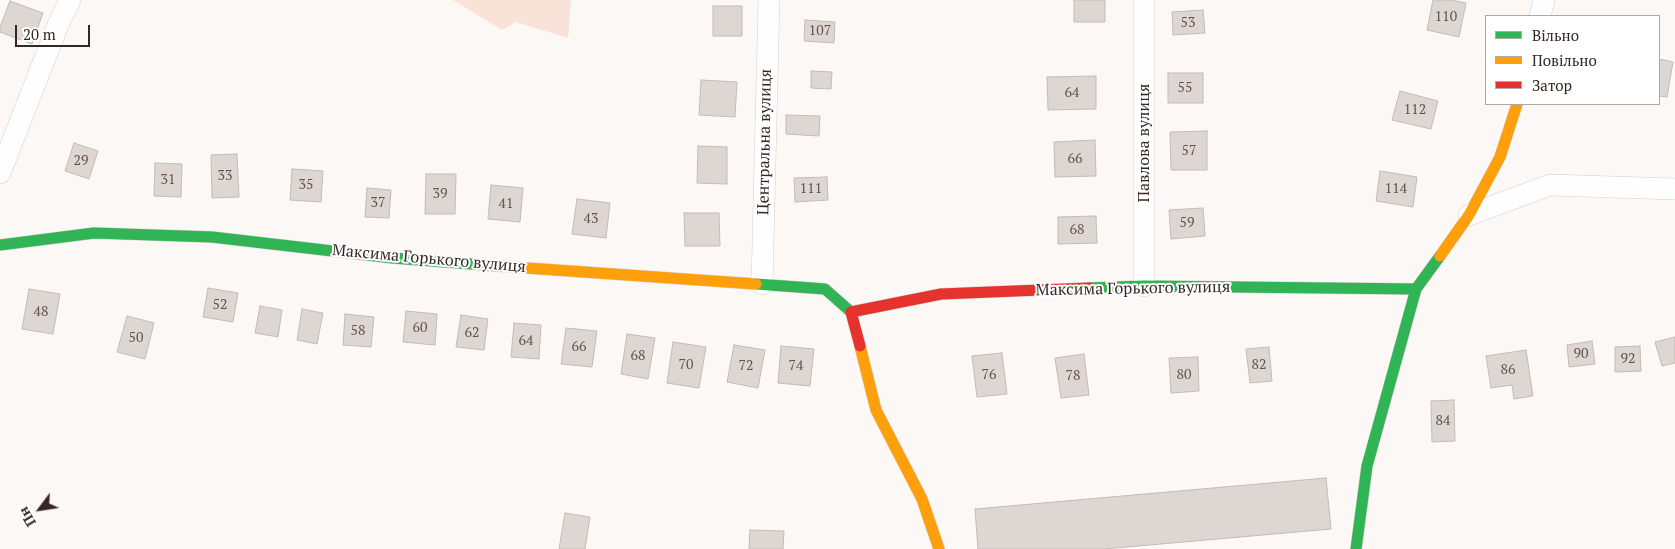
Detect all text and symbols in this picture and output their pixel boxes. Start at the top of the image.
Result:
house number: 110 [1435,9,1457,25]
scale bar [18,15,92,47]
house number: 53 [1181,15,1195,31]
legend [1485,15,1660,105]
house number: 107 [809,23,831,39]
text: 20 m [23,24,56,44]
text: Вільно [1532,25,1579,45]
text: Повільно [1532,50,1597,70]
street label: Центральна вулиця [754,69,776,215]
text: Затор [1532,75,1572,95]
house number: 55 [1178,80,1192,96]
street label: Павлова вулиця [1134,84,1154,202]
house number: 64 [1065,85,1079,101]
house number: 112 [1404,102,1426,118]
house number: 57 [1182,143,1196,159]
house number: 66 [1068,151,1082,167]
house number: 29 [74,153,88,169]
house number: 33 [218,168,232,184]
house number: 31 [161,172,175,188]
house number: 35 [299,177,313,193]
house number: 111 [800,181,822,197]
house number: 114 [1385,181,1407,197]
house number: 39 [433,186,447,202]
house number: 37 [371,195,385,211]
house number: 41 [499,196,513,212]
house number: 43 [584,211,598,227]
house number: 59 [1180,215,1194,231]
house number: 68 [1070,222,1084,238]
street label: Максима Горького вулиця [331,241,527,277]
street label: Максима Горького вулиця [1036,278,1230,300]
house number: 52 [213,297,227,313]
house number: 48 [34,304,48,320]
house number: 60 [413,320,427,336]
house number: 58 [351,323,365,339]
house number: 62 [465,325,479,341]
house number: 50 [129,330,143,346]
house number: 64 [519,333,533,349]
house number: 66 [572,339,586,355]
house number: 90 [1574,346,1588,362]
house number: 68 [631,348,645,364]
house number: 92 [1621,351,1635,367]
house number: 70 [679,357,693,373]
house number: 82 [1252,357,1266,373]
house number: 72 [739,358,753,374]
house number: 74 [789,358,803,374]
house number: 86 [1501,362,1515,378]
house number: 76 [982,367,996,383]
house number: 80 [1177,367,1191,383]
house number: 78 [1066,368,1080,384]
house number: 84 [1436,413,1450,429]
north arrow [15,484,65,534]
text: Пн [13,504,40,530]

